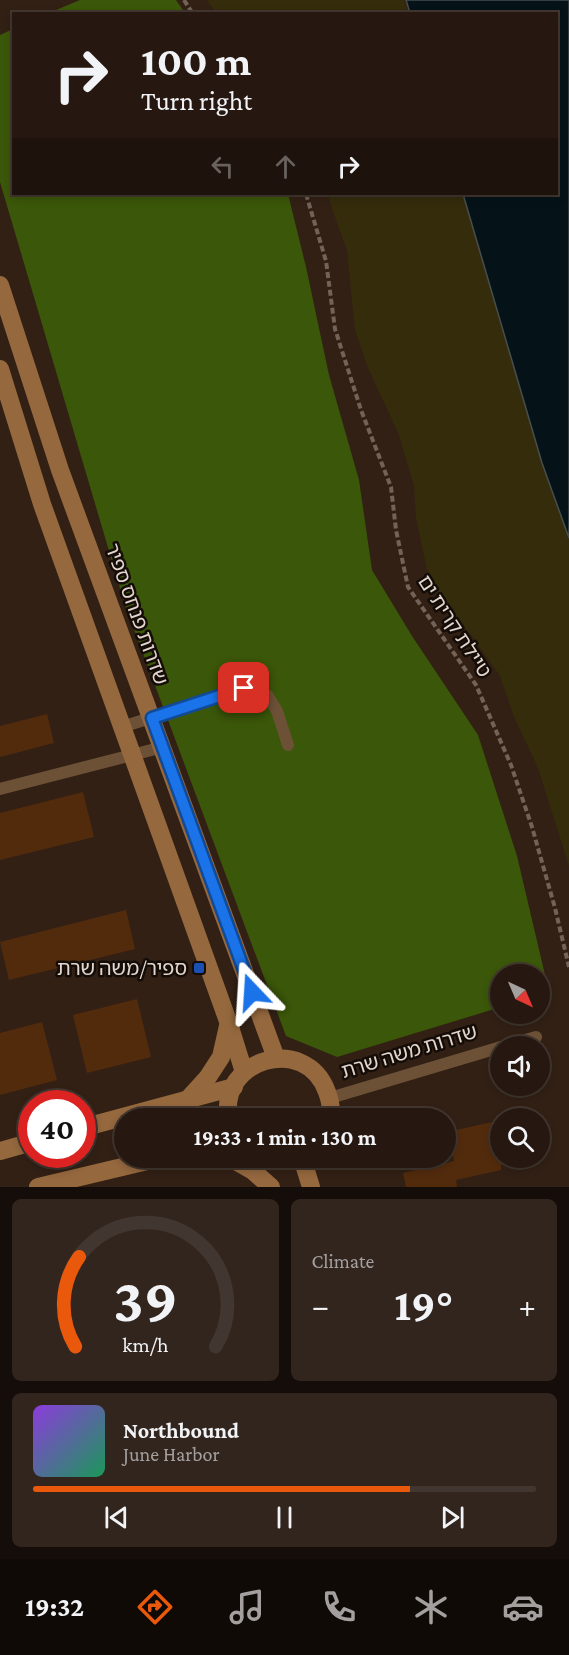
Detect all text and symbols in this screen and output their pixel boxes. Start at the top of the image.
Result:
icon: right [42,36,120,114]
text: 100 m [141,37,251,84]
text: Turn right [141,86,252,116]
icon: left [206,150,239,183]
icon: ahead [269,150,302,183]
icon: right [332,150,365,183]
street label: שדרות פנחס ספיר [101,540,173,688]
street label: טיילת קרית ים [414,571,496,681]
pin [218,662,269,713]
icon: arrive [227,671,260,704]
place label: ספיר/משה שרת [57,957,187,979]
position arrow [220,960,284,1024]
marker: ספיר/משה שרת [192,961,206,975]
north arrow [490,964,550,1024]
map controls [490,964,550,1168]
street label: שדרות משה שרת [338,1020,480,1082]
button: sound [490,1036,550,1096]
speed limit sign: 40 [18,1090,96,1168]
button: search [490,1108,550,1168]
text: 19:33 · 1 min · 130 m [194,1125,376,1150]
text: Climate [312,1250,374,1272]
text: 39 [113,1265,178,1334]
text: 19° [394,1280,453,1330]
text: − [312,1287,329,1324]
text: + [519,1287,536,1324]
text: km/h [122,1333,169,1357]
text: Northbound [123,1418,239,1443]
text: June Harbor [123,1443,220,1465]
icon: previous [100,1501,133,1534]
icon: pause [268,1501,301,1534]
icon: next [436,1501,469,1534]
icon: directions [134,1586,176,1628]
icon: music [226,1586,268,1628]
icon: phone [318,1586,360,1628]
icon: climate [410,1586,452,1628]
icon: car [502,1586,544,1628]
text: 19:32 [25,1592,84,1622]

